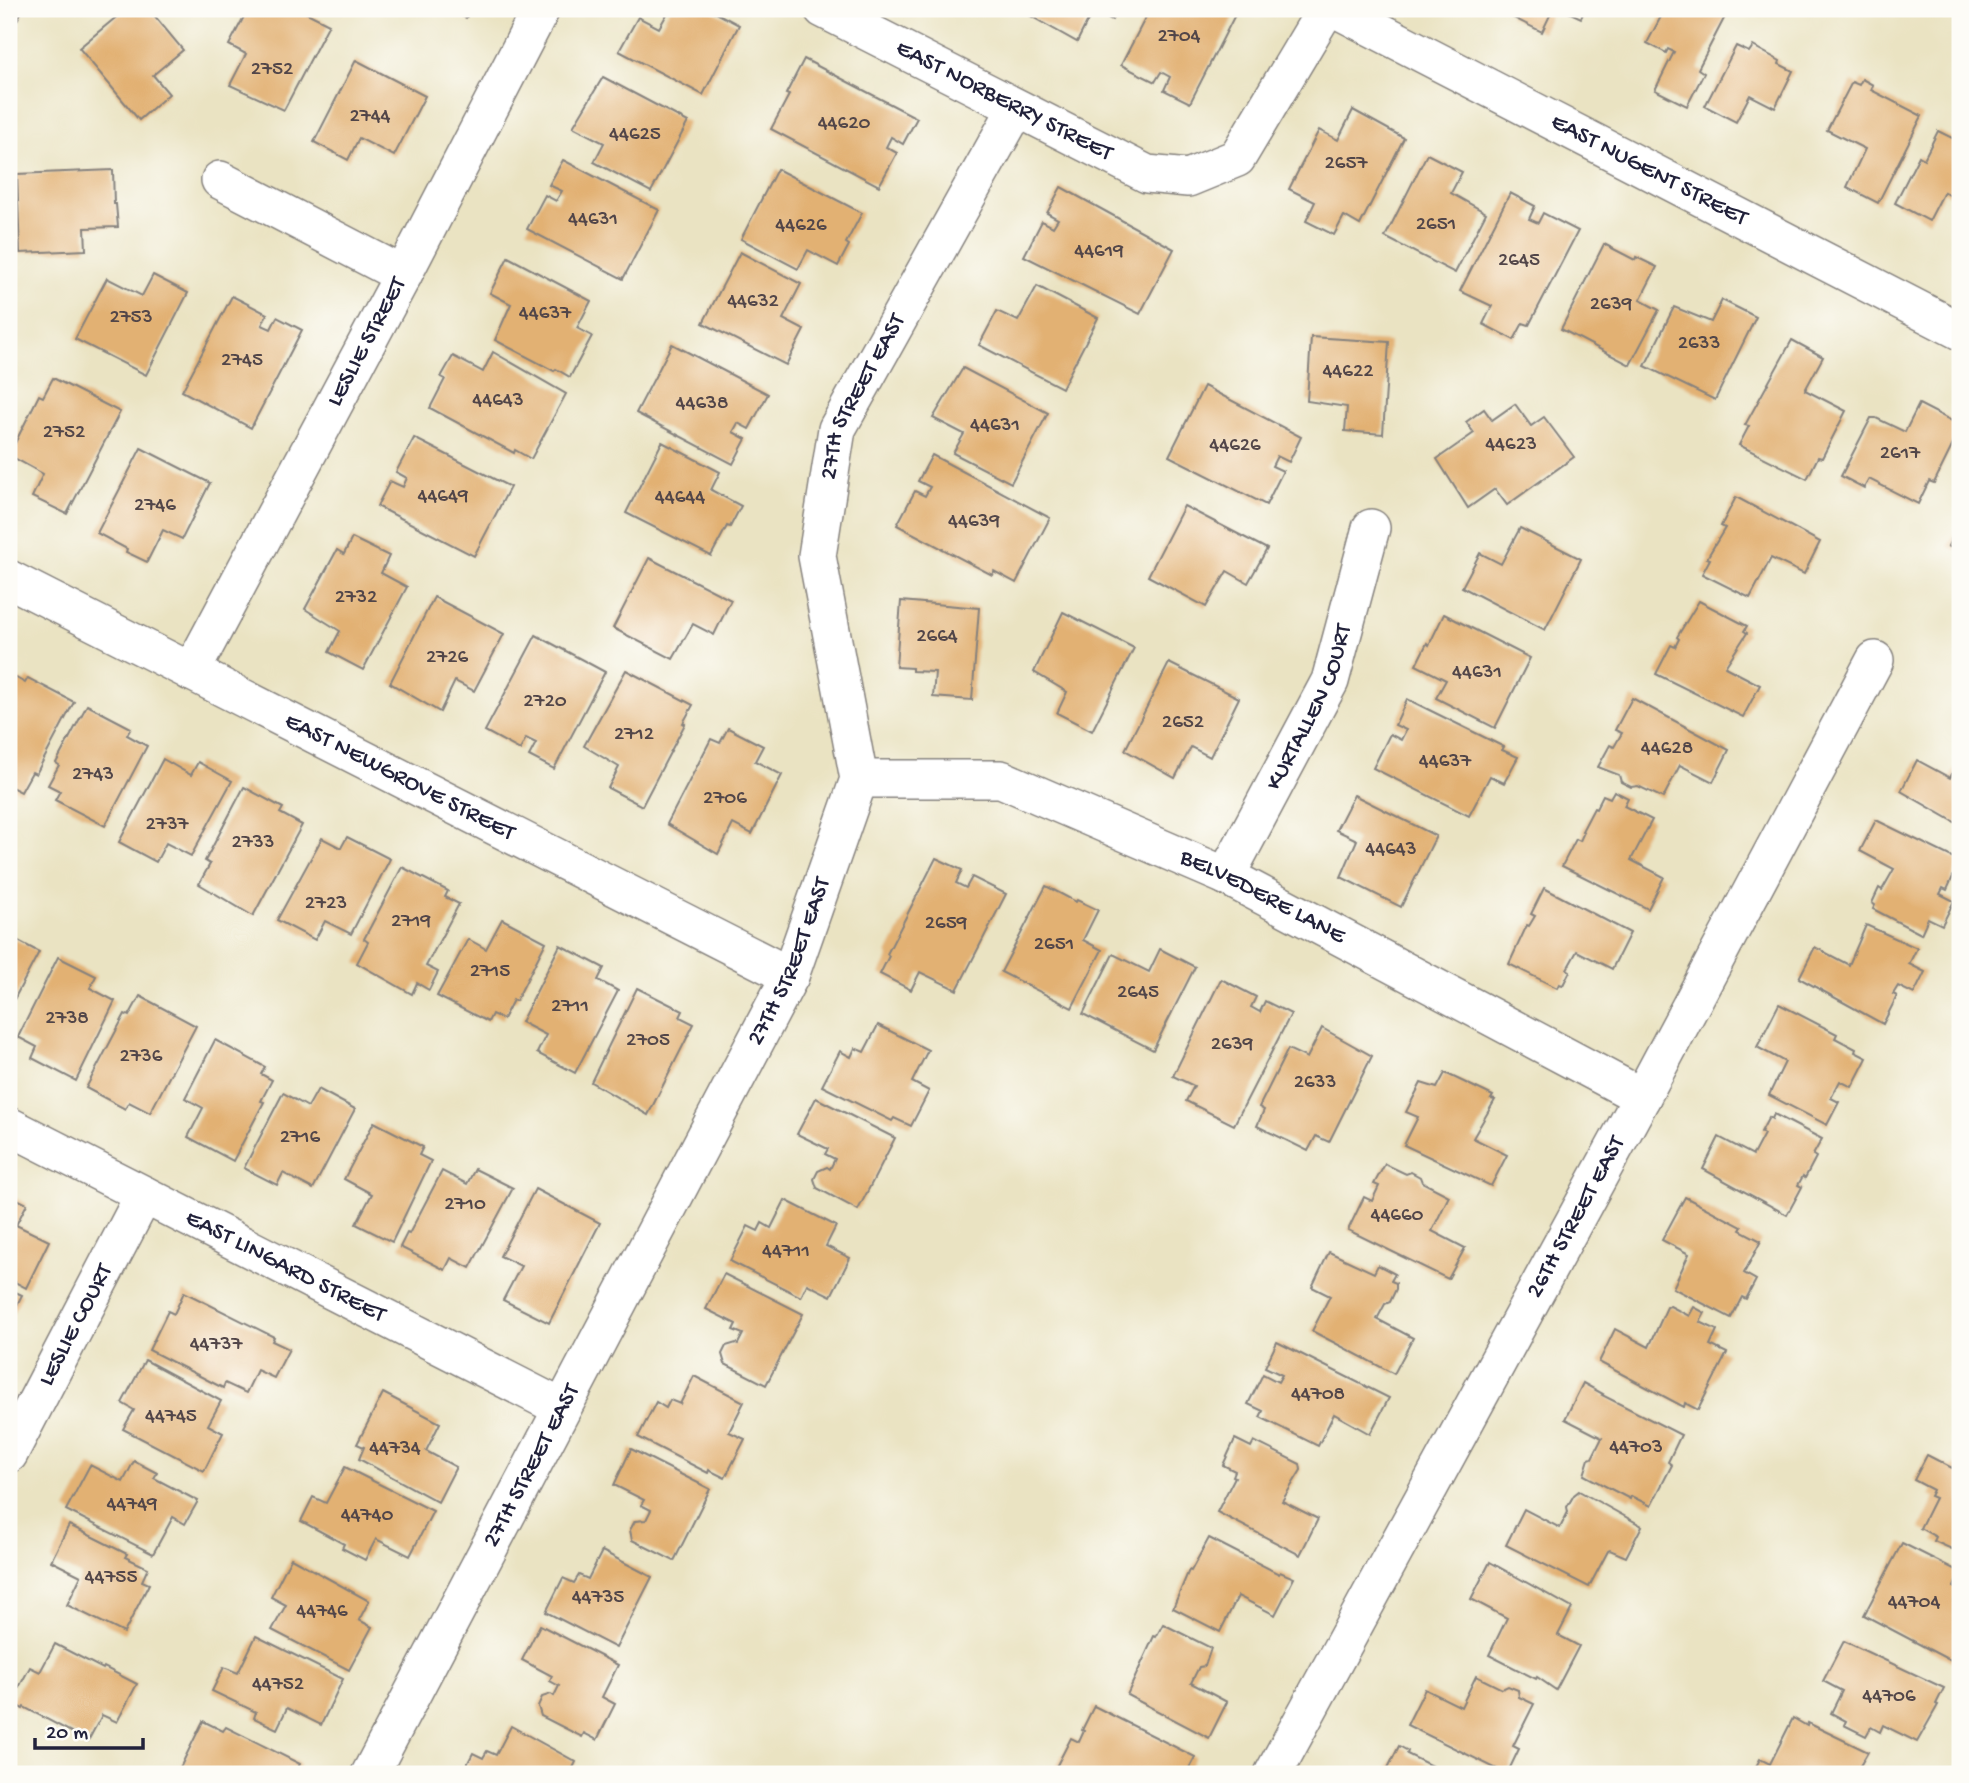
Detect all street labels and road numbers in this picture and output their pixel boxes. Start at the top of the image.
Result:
street label: EAST NORBERRY STREET [891,34,1119,169]
street label: EAST NUGENT STREET [1546,108,1754,234]
street label: LESLIE STREET [321,271,414,412]
street label: 27TH STREET EAST [815,308,914,482]
street label: KURTALLEN COURT [1260,619,1359,796]
street label: EAST NEWGROVE STREET [279,707,521,849]
street label: BELVEDERE LANE [1174,843,1351,952]
street label: 27TH STREET EAST [741,872,838,1051]
street label: 26TH STREET EAST [1521,1130,1633,1303]
street label: EAST LINGARD STREET [180,1204,392,1331]
street label: LESLIE COURT [32,1258,120,1391]
street label: 27TH STREET EAST [477,1378,588,1553]

